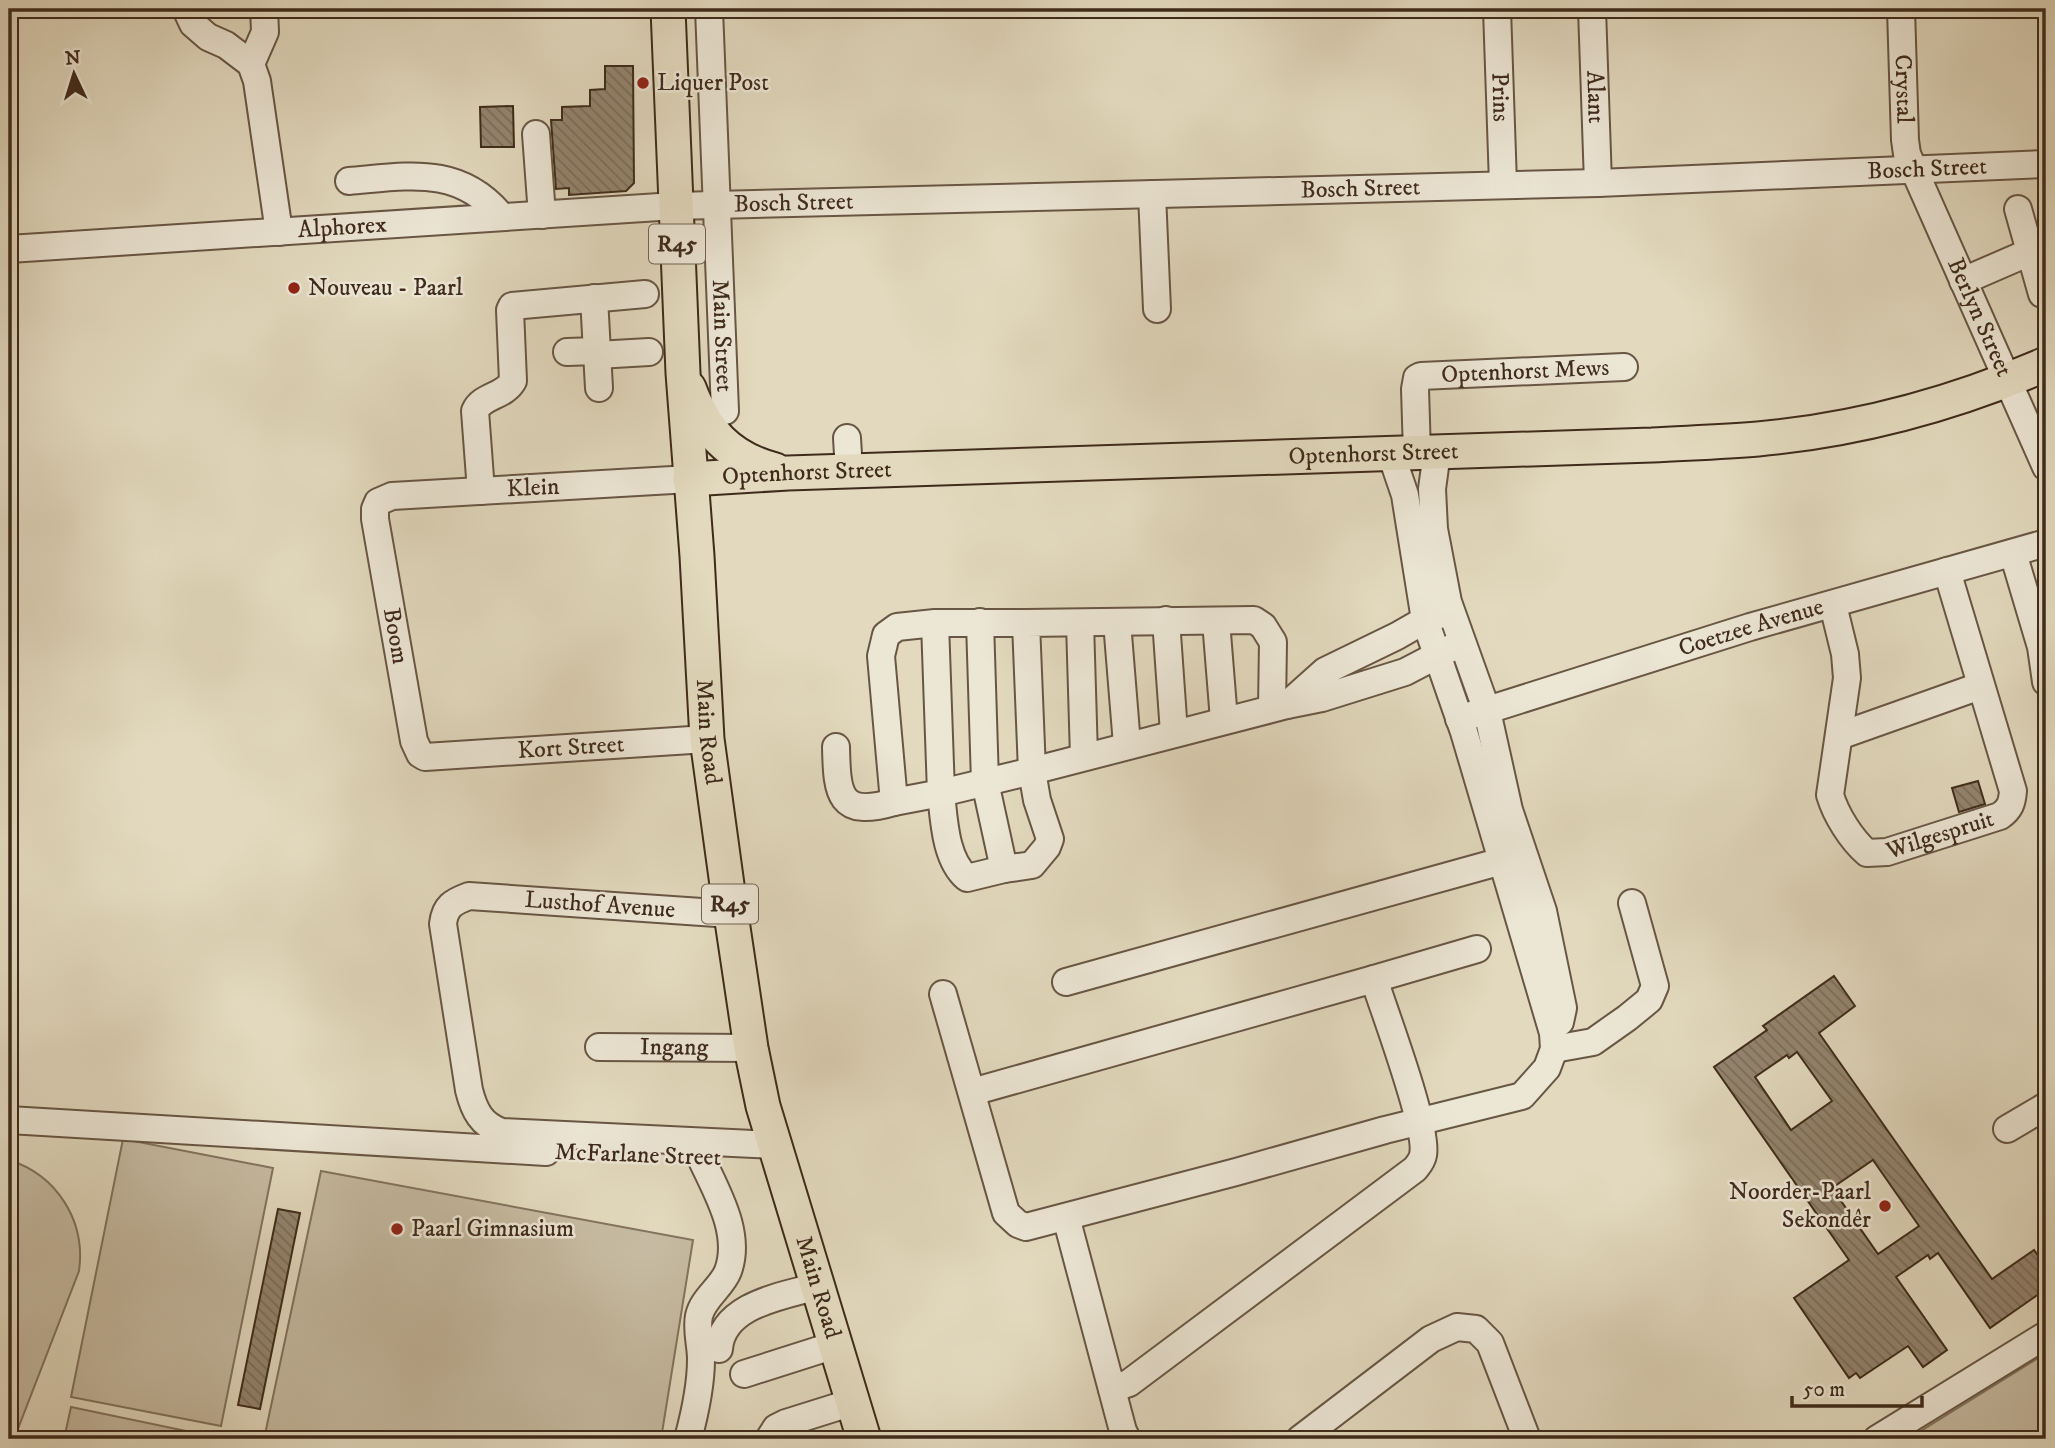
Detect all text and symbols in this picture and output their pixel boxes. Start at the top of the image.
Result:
north arrow [38,38,108,108]
text: N [64,46,82,71]
street label: Crystal [1887,54,1920,125]
place label: Liquer Post [657,68,769,98]
street label: Alant [1579,70,1611,124]
street label: Prins [1484,72,1516,122]
marker: Liquer Post [635,75,651,91]
street label: Bosch Street [1867,152,1988,187]
street label: Bosch Street [1300,172,1421,205]
street label: Bosch Street [733,187,854,220]
street label: Alphorex [297,210,388,245]
road number: R45 [649,224,705,264]
street label: Berlyn Street [1940,253,2019,382]
place label: Nouveau - Paarl [308,273,464,303]
street label: Main Street [705,279,739,393]
marker: Nouveau - Paarl [286,280,302,296]
street label: Optenhorst Mews [1441,353,1610,390]
street label: Optenhorst Street [1288,436,1459,472]
street label: Optenhorst Street [721,455,893,492]
street label: Klein [506,472,561,504]
street label: Coetzee Avenue [1675,592,1827,664]
street label: Boom [376,605,415,666]
street label: Main Road [689,678,728,786]
street label: Kort Street [517,729,625,766]
street label: Wilgespruit [1882,804,1998,867]
road number: R45 [702,884,758,923]
street label: Lusthof Avenue [524,885,676,925]
street label: Ingang [640,1032,709,1063]
street label: McFarlane Street [554,1137,722,1173]
place label: Noorder-Paarl Sekondêr [1729,1177,1872,1235]
marker: Noorder-Paarl Sekondêr [1877,1198,1893,1214]
place label: Paarl Gimnasium [411,1214,574,1244]
marker: Paarl Gimnasium [389,1221,405,1237]
street label: Main Road [788,1232,848,1342]
scale bar [1792,1364,1922,1408]
text: 50 m [1803,1377,1845,1403]

